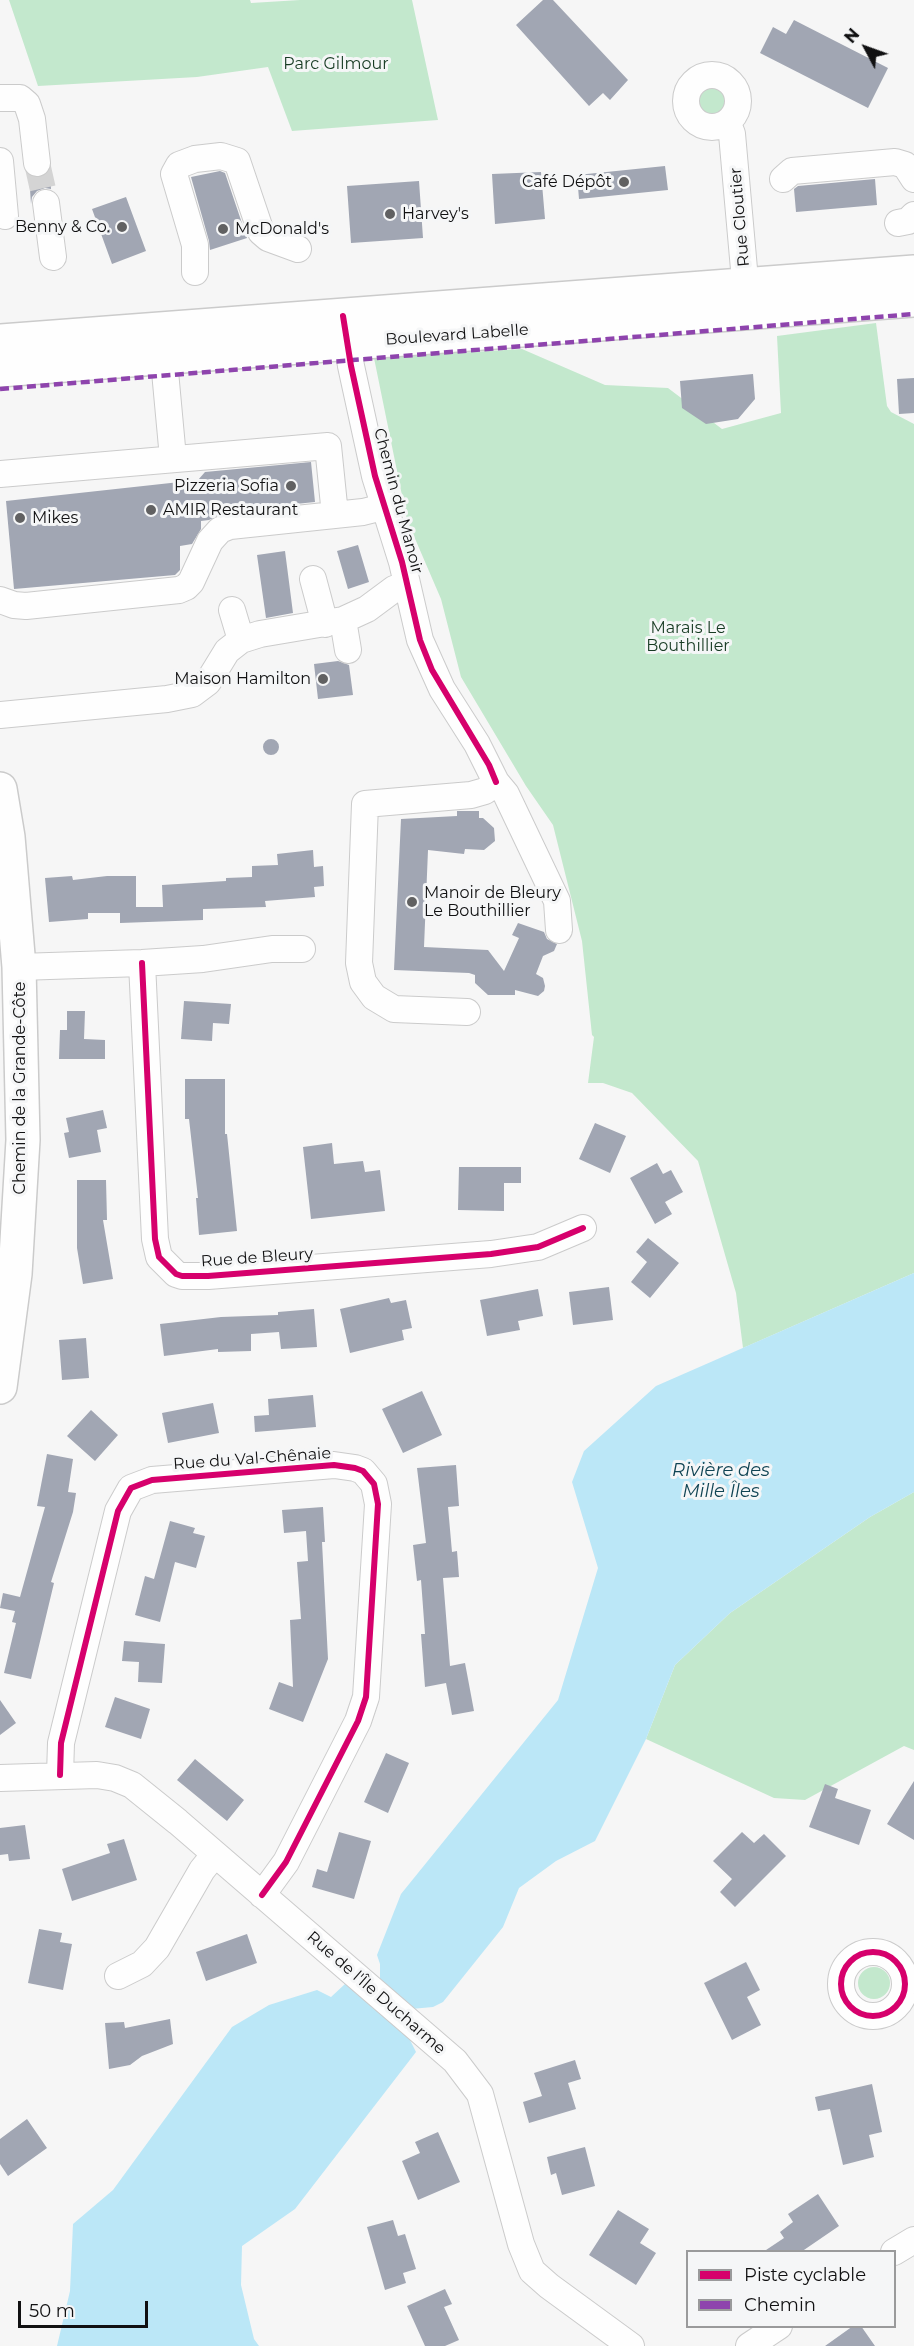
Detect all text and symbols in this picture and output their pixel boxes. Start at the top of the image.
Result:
north arrow [836,18,896,78]
text: N [841,25,863,47]
park label: Parc Gilmour [283,54,389,74]
street label: Rue Cloutier [726,167,754,267]
place label: Café Dépôt [522,172,612,192]
marker: Café Dépôt [617,175,631,189]
place label: Harvey's [402,204,469,224]
marker: Harvey's [383,207,397,221]
place label: Benny & Co. [15,217,110,237]
place label: McDonald's [235,219,329,239]
marker: Benny & Co. [115,220,129,234]
marker: McDonald's [216,222,230,236]
street label: Boulevard Labelle [385,320,529,350]
street label: Chemin du Manoir [369,426,427,576]
place label: Pizzeria Sofia [174,476,279,496]
marker: Pizzeria Sofia [284,479,298,493]
place label: AMIR Restaurant [163,500,298,520]
marker: AMIR Restaurant [144,503,158,517]
place label: Mikes [32,508,78,528]
marker: Mikes [13,511,27,525]
park label: Marais Le Bouthillier [646,618,730,656]
place label: Maison Hamilton [174,669,311,689]
marker: Maison Hamilton [316,672,330,686]
place label: Manoir de Bleury Le Bouthillier [424,883,561,921]
marker: Manoir de Bleury Le Bouthillier [405,895,419,909]
street label: Chemin de la Grande-Côte [10,982,30,1194]
street label: Rue de Bleury [200,1244,314,1272]
street label: Rue du Val-Chênaie [172,1444,332,1474]
water label: Rivière des Mille Îles [672,1460,770,1502]
street label: Rue de l'Île Ducharme [303,1928,449,2058]
legend [686,2250,896,2328]
text: Piste cyclable [744,2264,866,2286]
scale bar [21,2289,152,2327]
text: Chemin [744,2294,816,2316]
text: 50 m [29,2300,75,2322]

